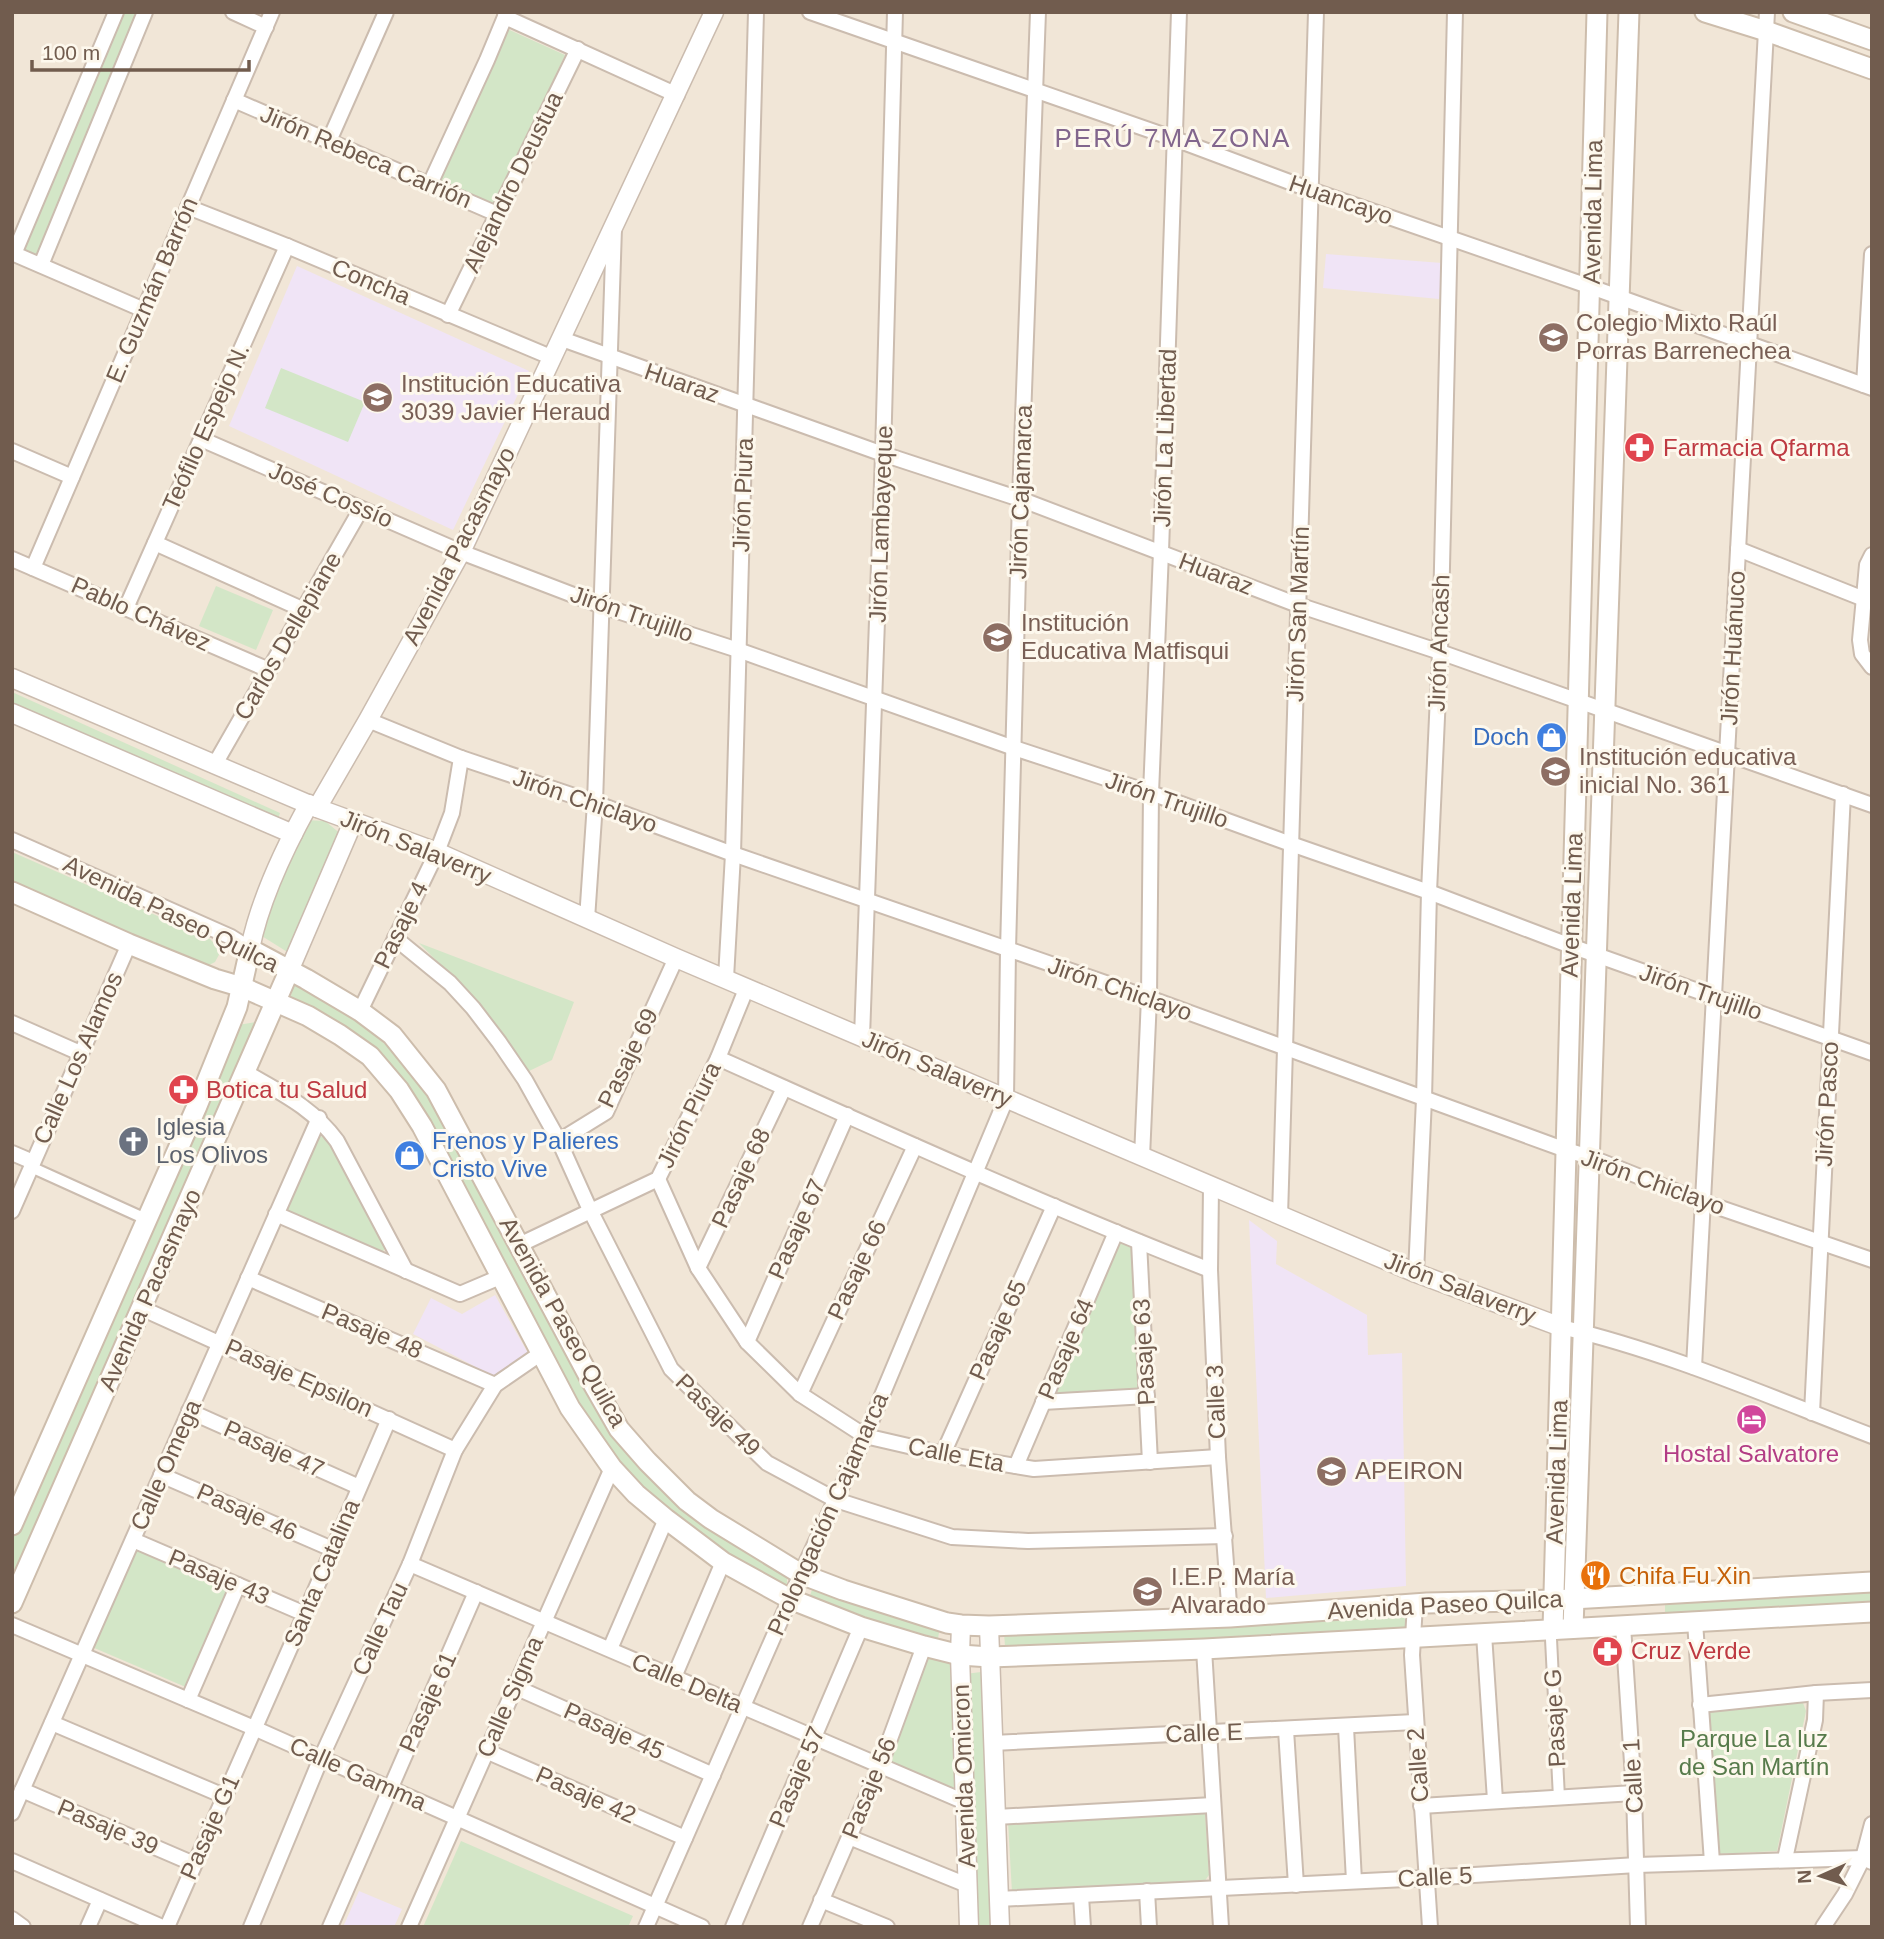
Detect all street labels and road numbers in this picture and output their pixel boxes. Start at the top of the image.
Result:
street label: Alejandro Deustua [457,87,568,276]
street label: Jirón Rebeca Carrión [257,100,476,213]
street label: Avenida Lima [1578,139,1607,285]
street label: Huancayo [1286,169,1397,230]
street label: E. Guzmán Barrón [100,193,203,387]
street label: Concha [328,253,415,310]
street label: Teófilo Espejo N. [157,339,255,515]
street label: Jirón La Libertad [1148,348,1181,528]
street label: Huaraz [641,357,723,408]
street label: Jirón Cajamarca [1004,404,1037,580]
street label: Jirón Lambayeque [864,425,897,623]
street label: Jirón Piura [727,437,758,553]
street label: Avenida Pacasmayo [397,442,520,649]
street label: José Cossío [265,456,397,533]
street label: Jirón San Martín [1281,526,1314,702]
street label: Carlos Dellepiane [229,547,347,725]
street label: Huaraz [1175,547,1257,600]
street label: Jirón Huánuco [1715,570,1750,726]
street label: Pablo Chávez [67,571,215,656]
street label: Jirón Ancash [1423,574,1454,712]
street label: Jirón Trujillo [567,580,697,647]
street label: Jirón Chiclayo [510,763,661,838]
street label: Jirón Trujillo [1102,766,1232,833]
street label: Jirón Salaverry [337,804,495,889]
street label: Avenida Lima [1555,831,1588,978]
street label: Avenida Paseo Quilca [59,850,284,978]
street label: Pasaje 4 [368,877,433,973]
street label: Jirón Chiclayo [1045,951,1196,1026]
street label: Jirón Trujillo [1636,958,1766,1025]
street label: Calle Los Alamos [27,968,128,1148]
street label: Pasaje 69 [592,1004,663,1112]
street label: Jirón Salaverry [858,1025,1016,1112]
street label: Jirón Pasco [1810,1041,1843,1167]
street label: Jirón Piura [651,1057,726,1172]
street label: Pasaje 68 [706,1124,775,1232]
street label: Jirón Chiclayo [1578,1143,1729,1220]
street label: Pasaje 67 [763,1175,831,1283]
street label: Avenida Pacasmayo [93,1185,206,1395]
street label: Avenida Paseo Quilca [494,1212,633,1432]
street label: Pasaje 66 [822,1216,891,1324]
street label: Jirón Salaverry [1381,1246,1540,1329]
street label: Pasaje 65 [964,1276,1032,1384]
street label: Pasaje 64 [1032,1294,1099,1403]
street label: Pasaje 48 [318,1297,427,1364]
street label: Pasaje 63 [1127,1298,1160,1406]
street label: Pasaje Epsilon [221,1333,377,1422]
street label: Calle 3 [1201,1364,1230,1440]
street label: Pasaje 49 [671,1368,766,1461]
street label: Prolongación Cajamarca [762,1388,894,1639]
street label: Calle Omega [125,1395,207,1534]
street label: Avenida Lima [1540,1398,1573,1545]
street label: Pasaje 47 [220,1415,328,1483]
street label: Calle Eta [906,1432,1007,1477]
street label: Pasaje 46 [193,1478,301,1546]
street label: Santa Catalina [278,1494,365,1651]
street label: Pasaje 43 [165,1543,274,1610]
street label: Calle Tau [346,1578,413,1680]
street label: Avenida Paseo Quilca [1327,1585,1564,1624]
street label: Calle Sigma [471,1632,548,1761]
street label: Calle Delta [628,1647,747,1718]
street label: Pasaje 61 [394,1648,462,1756]
street label: Pasaje G [1538,1668,1571,1768]
street label: Avenida Omicron [947,1684,980,1868]
street label: Pasaje 45 [560,1697,668,1765]
street label: Calle E [1165,1718,1243,1747]
street label: Pasaje 57 [763,1722,830,1831]
street label: Calle 2 [1401,1727,1434,1803]
street label: Calle Gamma [286,1731,431,1816]
street label: Pasaje 56 [836,1733,901,1842]
street label: Calle 1 [1617,1738,1648,1814]
street label: Pasaje 42 [532,1761,640,1829]
street label: Pasaje G1 [174,1770,245,1883]
street label: Pasaje 39 [54,1793,163,1860]
street label: Calle 5 [1397,1861,1473,1892]

